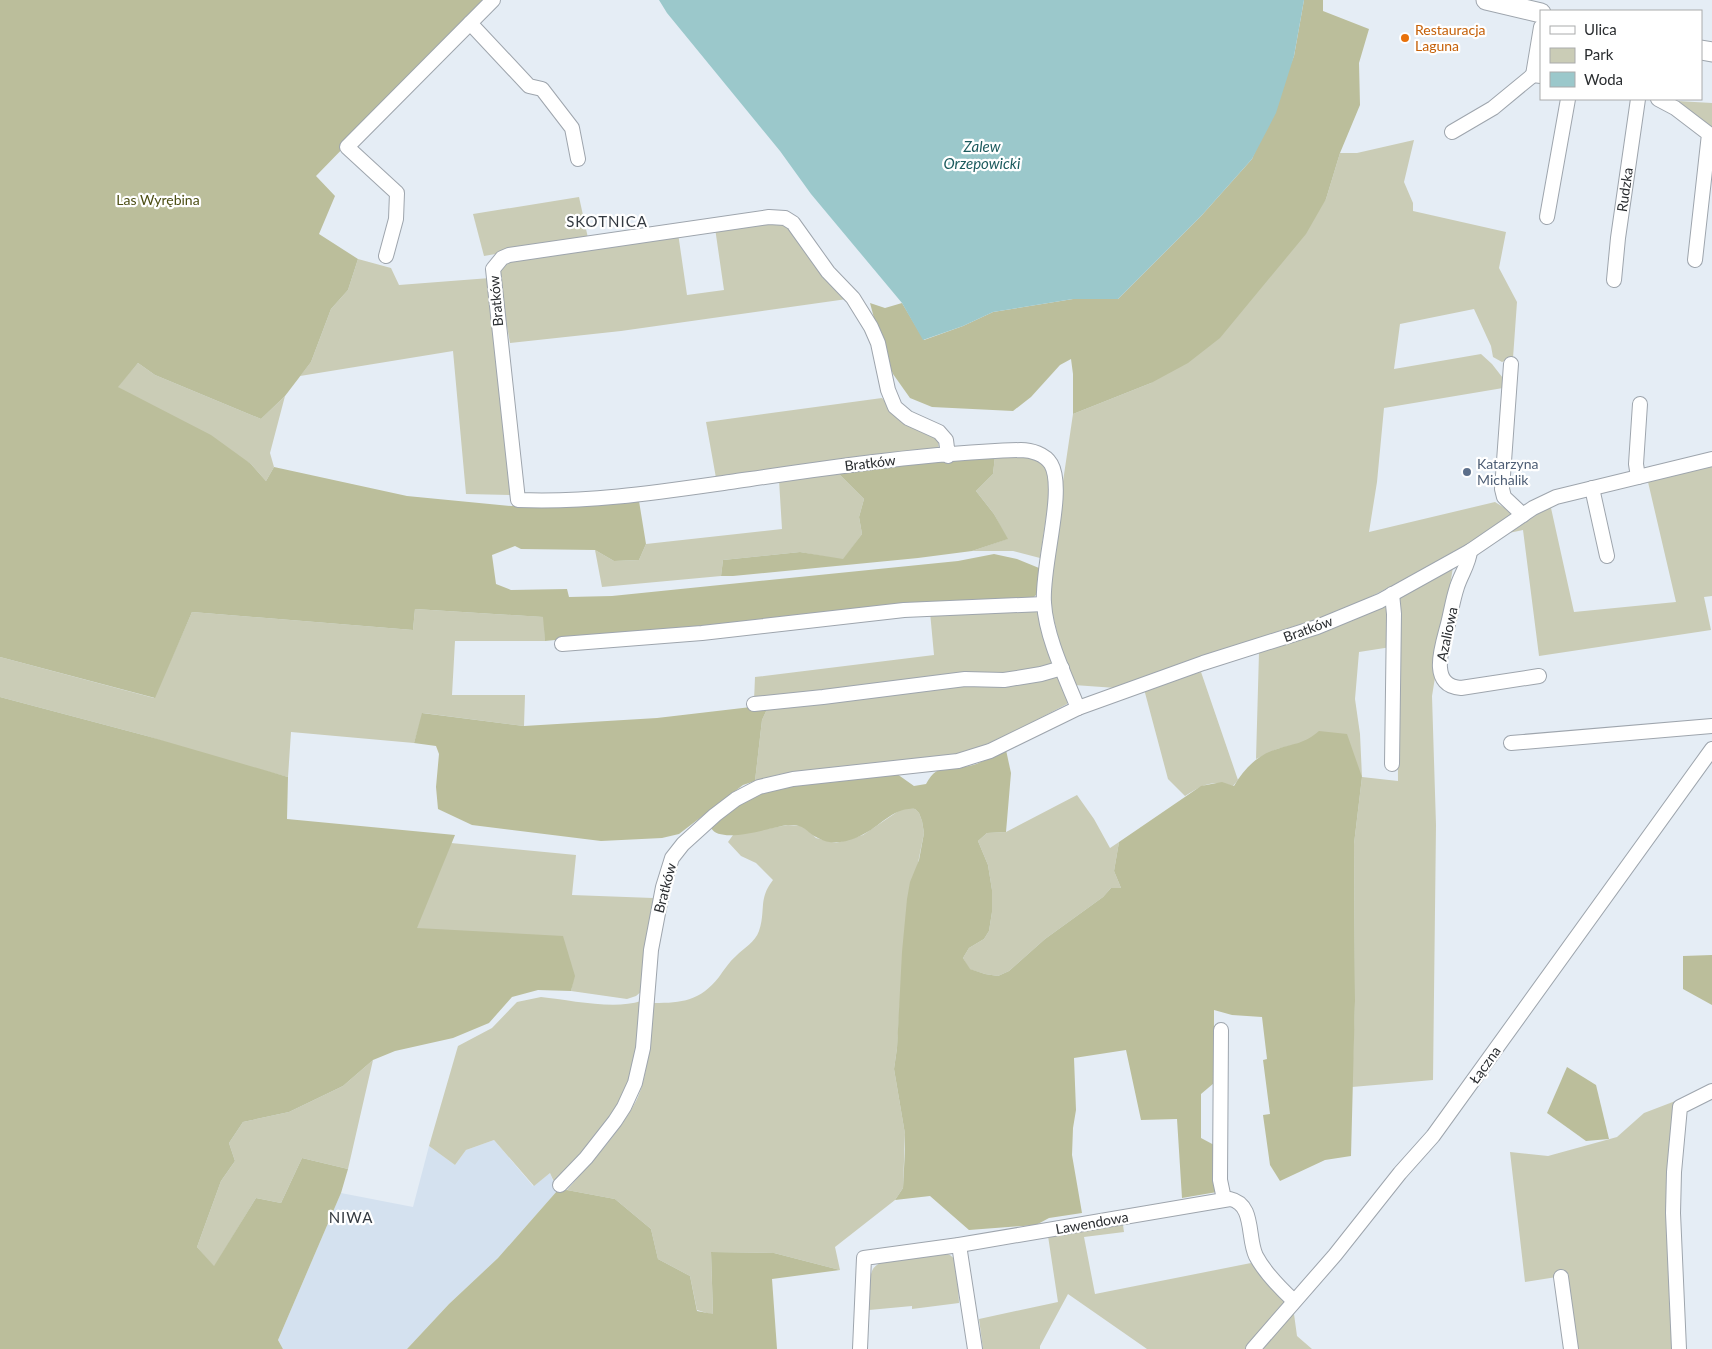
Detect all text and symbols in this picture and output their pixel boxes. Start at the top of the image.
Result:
legend [1540,10,1702,100]
text: Ulica [1584,20,1617,38]
place label: Restauracja Laguna [1415,21,1486,54]
marker: Restauracja Laguna [1399,32,1411,44]
text: Park [1584,45,1614,63]
text: Woda [1584,70,1623,88]
water label: Zalew Orzepowicki [944,137,1021,172]
street label: Rudzka [1613,166,1636,213]
park label: Las Wyrębina [116,191,200,208]
district label: SKOTNICA [566,212,648,230]
street label: Bratków [485,275,506,327]
street label: Bratków [843,451,896,474]
place label: Katarzyna Michalik [1477,455,1539,488]
marker: Katarzyna Michalik [1461,466,1473,478]
street label: Azaliowa [1432,605,1461,663]
street label: Bratków [1281,612,1335,645]
street label: Bratków [650,861,679,915]
street label: Łączna [1465,1043,1504,1087]
district label: NIWA [329,1208,373,1226]
street label: Lawendowa [1054,1208,1130,1237]

